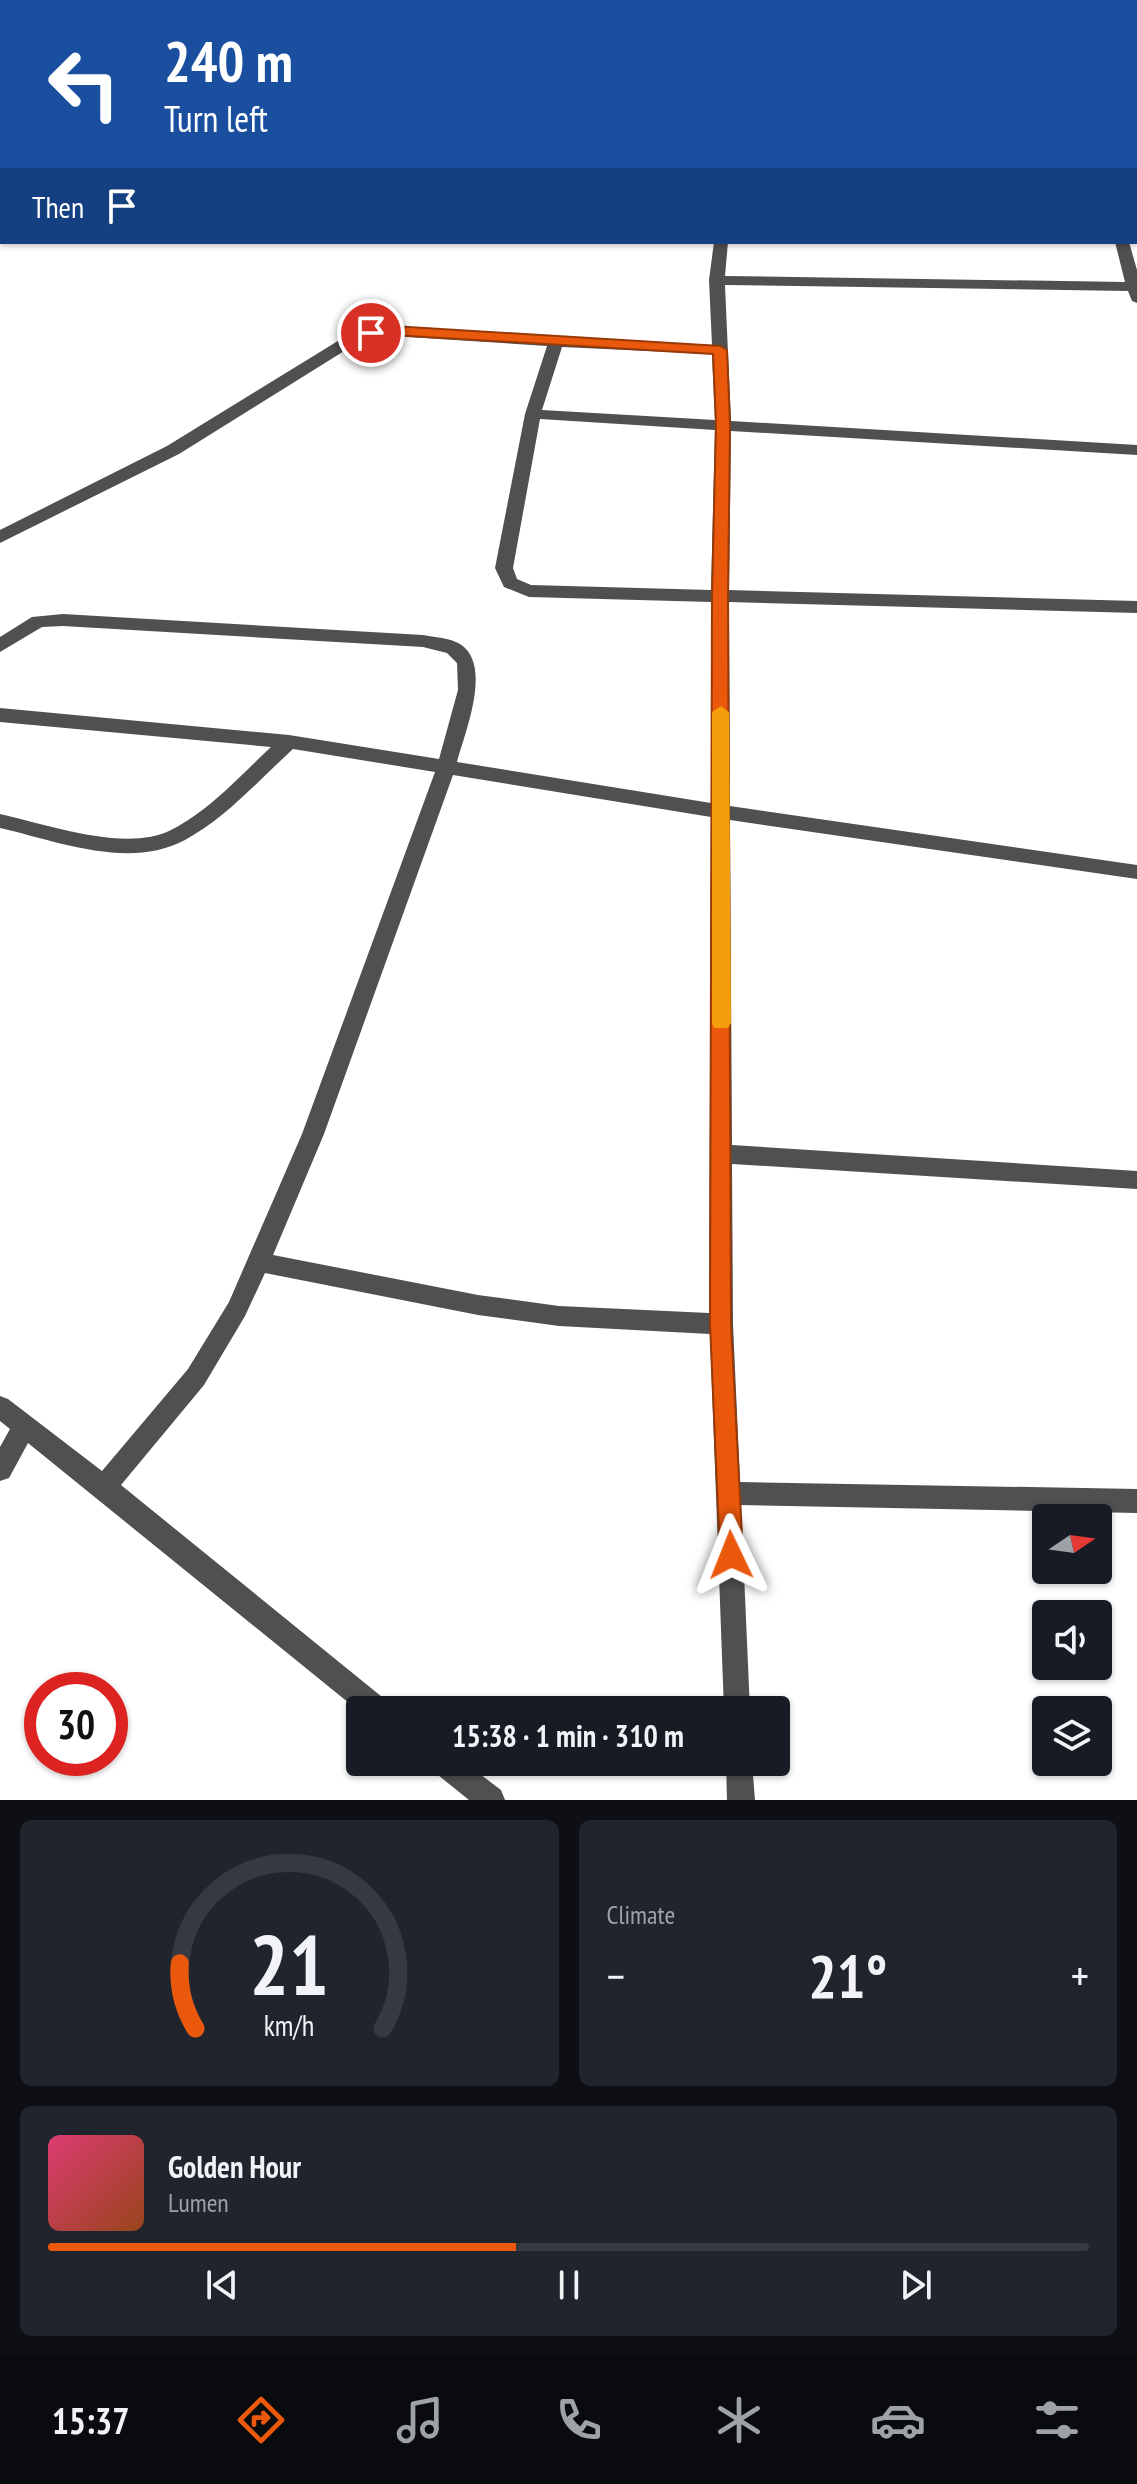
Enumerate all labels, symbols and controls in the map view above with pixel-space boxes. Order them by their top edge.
text: 240 m [164,25,293,97]
icon: left [32,32,136,136]
text: Turn left [164,95,268,142]
icon: arrive [100,184,144,228]
text: Then [32,187,84,226]
pin [337,299,405,367]
icon: arrive [349,311,393,355]
north arrow [1032,1504,1112,1584]
map controls [1032,1504,1112,1776]
position arrow [689,1513,773,1597]
button: sound [1032,1600,1112,1680]
speed limit sign: 30 [24,1672,128,1776]
button: layers [1032,1696,1112,1776]
text: 15:38 · 1 min · 310 m [452,1716,684,1755]
text: Climate [607,1898,675,1931]
text: 21 [249,1910,329,2018]
text: 21° [808,1937,887,2015]
text: − [607,1947,625,2004]
text: + [1071,1947,1089,2004]
text: km/h [264,2007,315,2044]
text: Golden Hour [168,2147,301,2186]
text: Lumen [168,2186,229,2219]
icon: previous [200,2263,244,2307]
icon: pause [547,2263,591,2307]
icon: next [894,2263,938,2307]
icon: directions [233,2392,289,2448]
icon: music [392,2392,448,2448]
icon: phone [551,2392,607,2448]
icon: climate [711,2392,767,2448]
icon: car [870,2392,926,2448]
icon: filters [1029,2392,1085,2448]
text: 15:37 [52,2397,130,2444]

